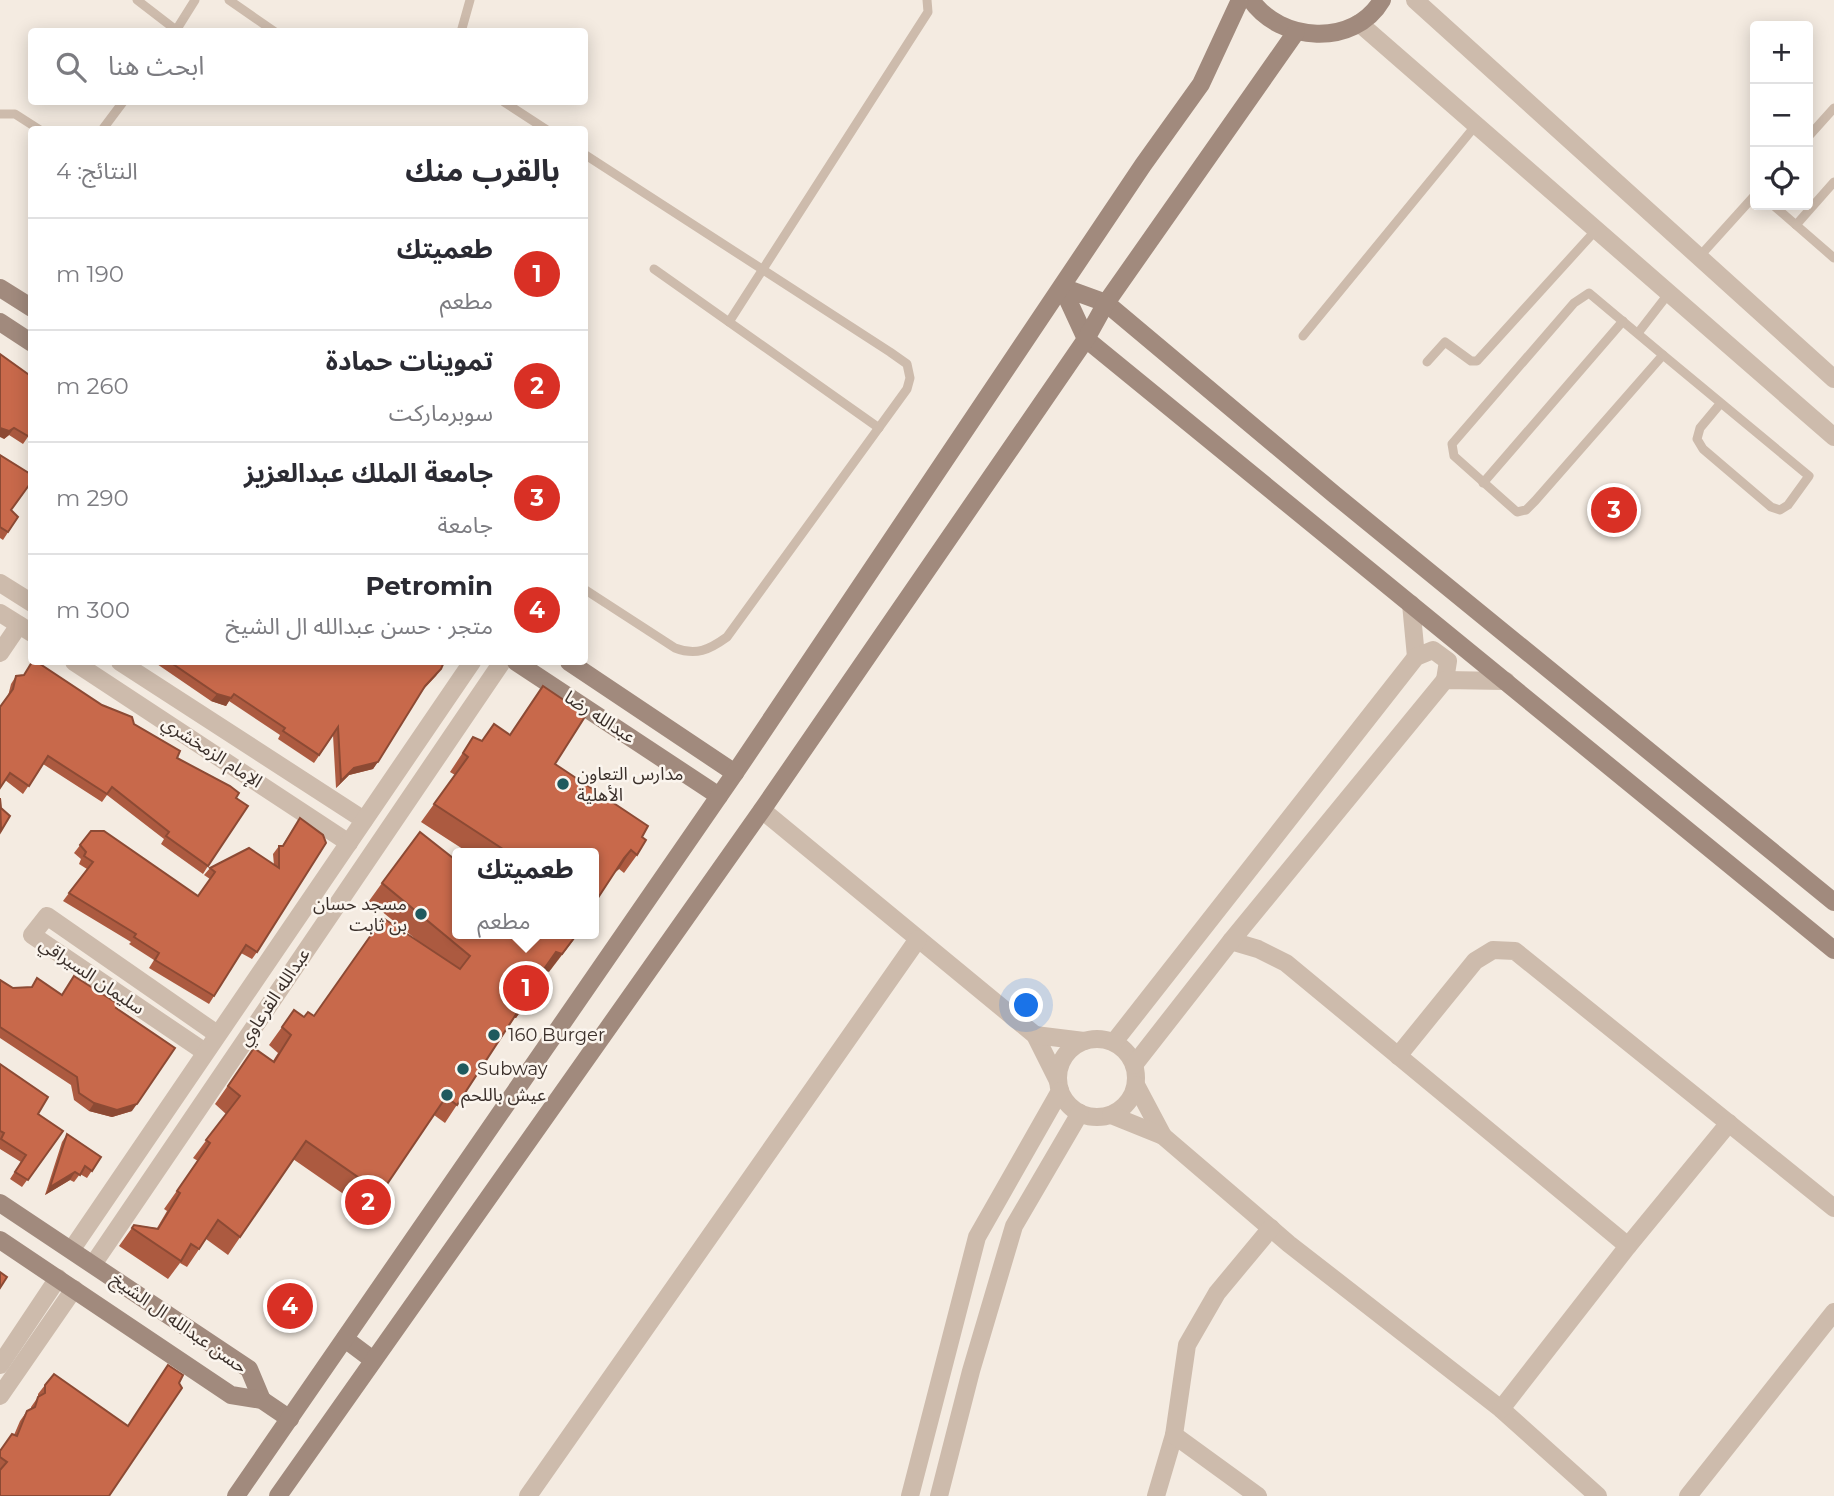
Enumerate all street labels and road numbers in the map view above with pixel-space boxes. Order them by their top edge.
street label: عبدالله رضا [560,686,640,748]
street label: الإمام الزمخشري [156,711,266,795]
street label: سليمان السيراقي [34,933,149,1021]
street label: عبدالله القرعاوي [233,944,317,1051]
street label: حسن عبدالله ال الشيخ [106,1268,251,1380]

